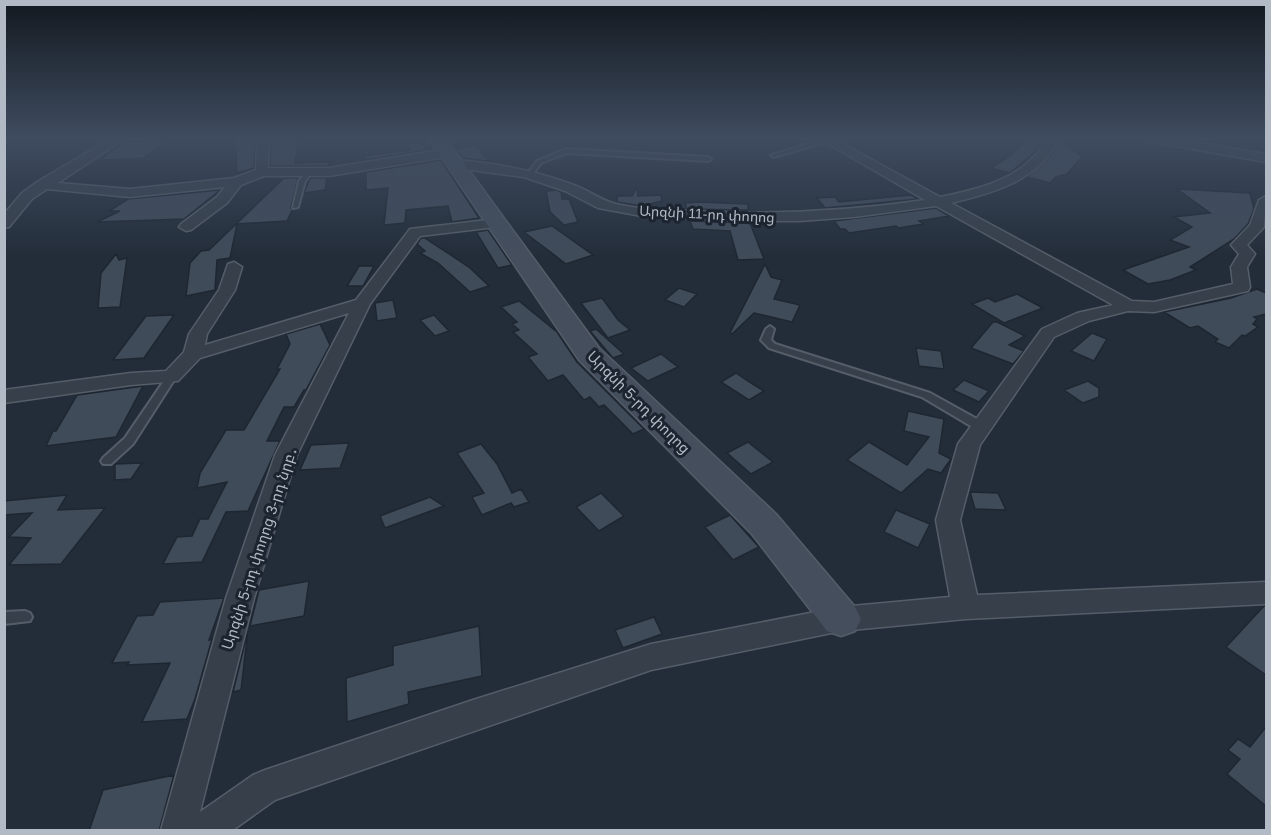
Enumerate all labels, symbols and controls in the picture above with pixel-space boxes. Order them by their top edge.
street label: Արզնի 11-րդ փողոց [639,202,775,226]
street label: Արզնի 5-րդ փողոց [583,347,694,458]
street label: Արզնի 5-րդ փողոց 3-րդ նրբ․ [218,444,301,652]

